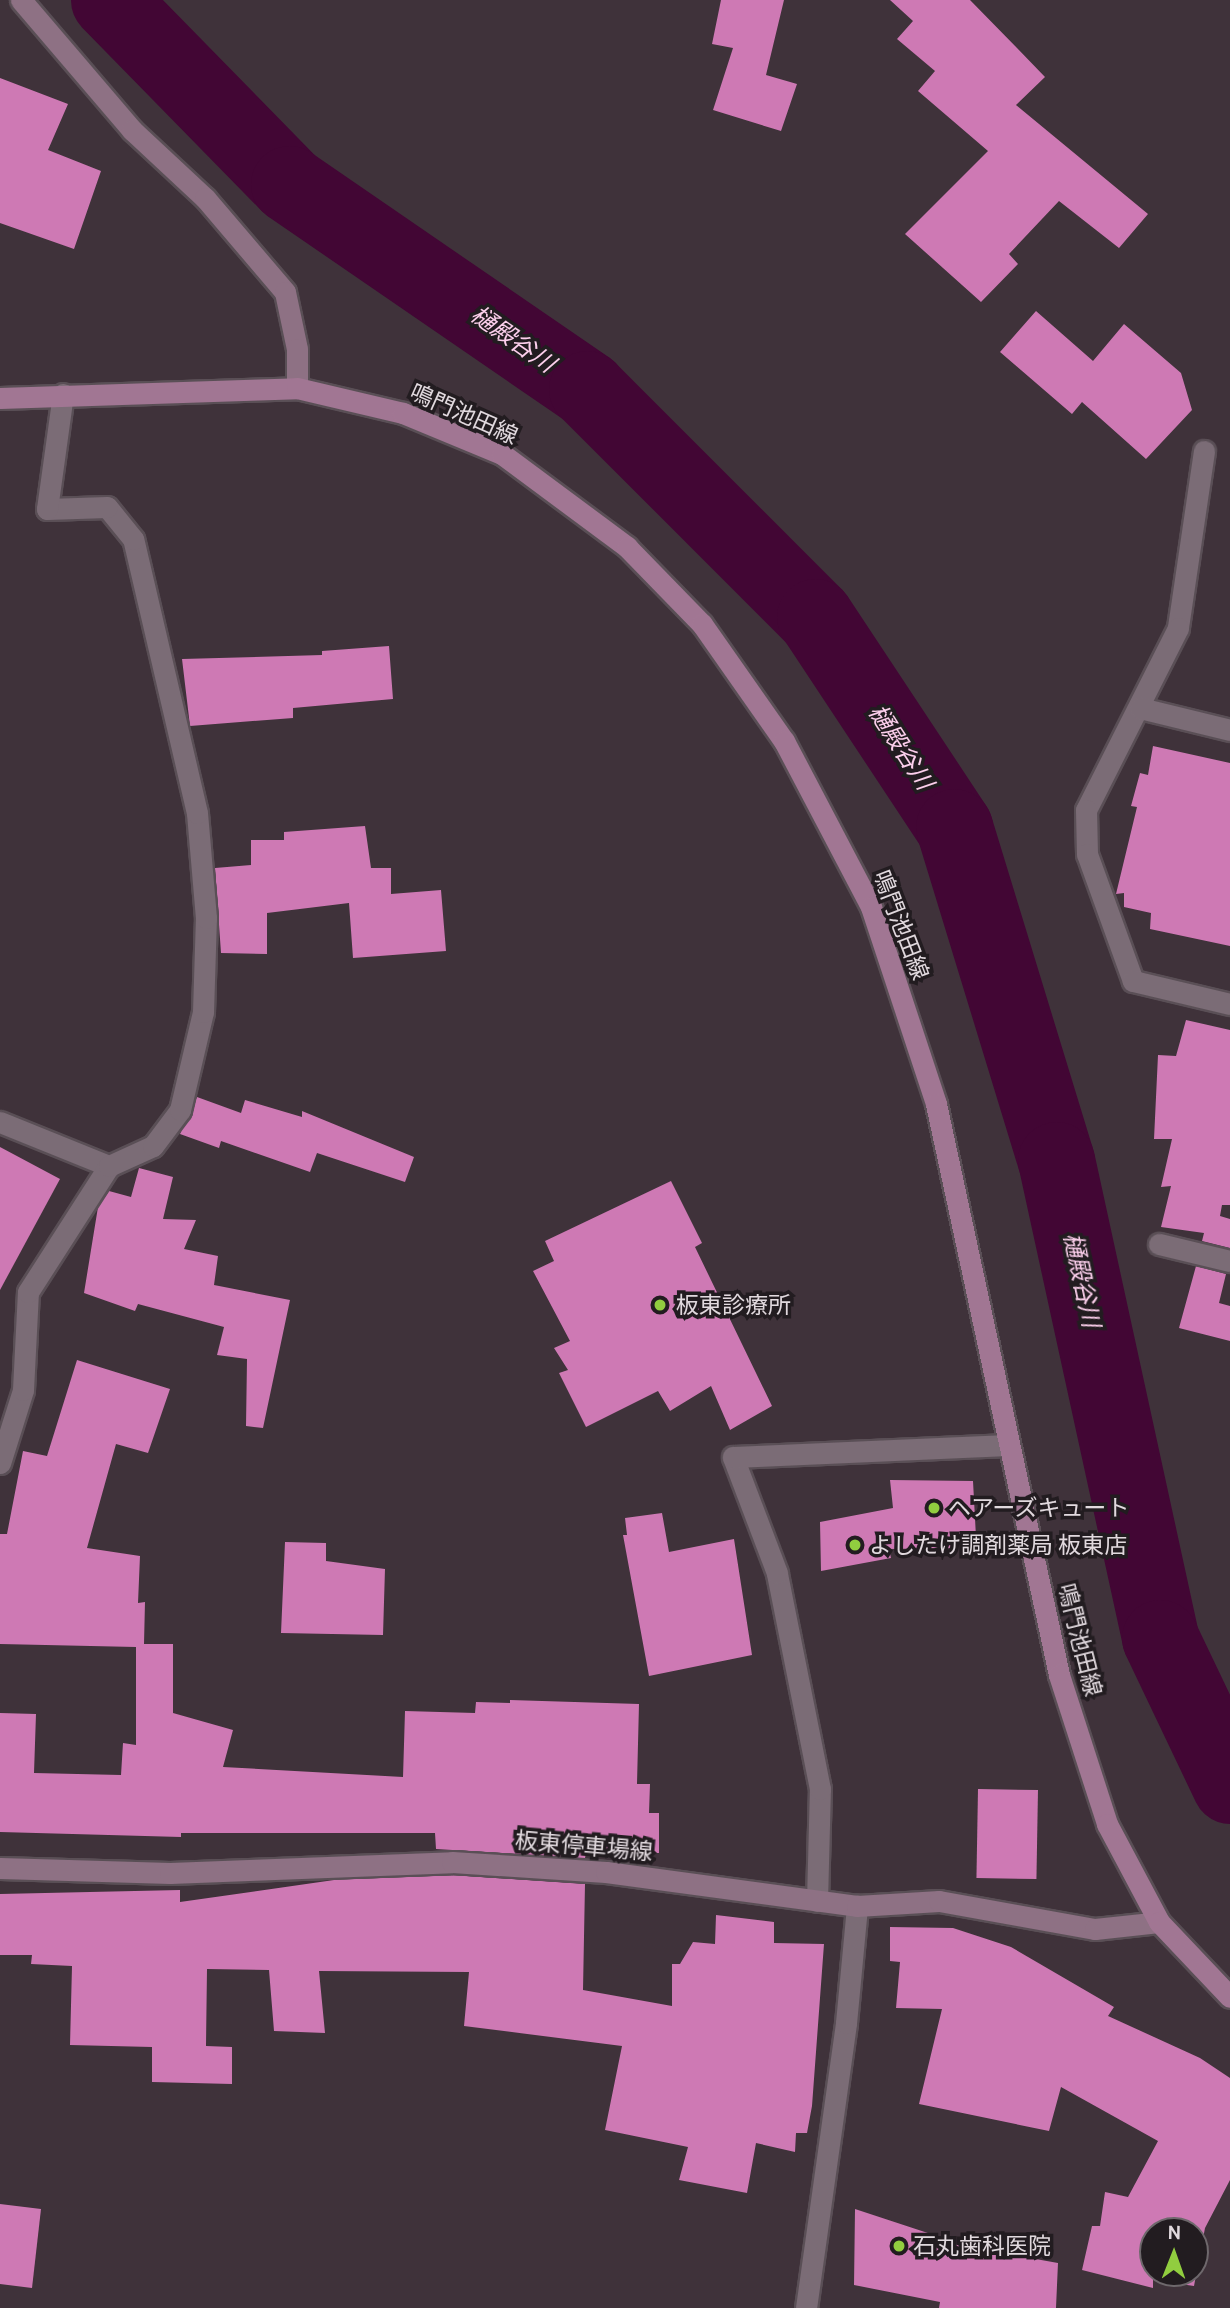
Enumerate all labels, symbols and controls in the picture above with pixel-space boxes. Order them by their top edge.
water label: 樋殿谷川 [465,300,561,378]
street label: 鳴門池田線 [406,378,522,450]
water label: 樋殿谷川 [863,699,939,795]
street label: 鳴門池田線 [868,866,934,984]
water label: 樋殿谷川 [1058,1230,1106,1330]
place label: 板東診療所 [676,1291,791,1319]
marker: 板東診療所 [650,1295,670,1315]
place label: ヘアーズキュート [948,1494,1131,1522]
marker: ヘアーズキュート [926,1500,942,1516]
place label: よしたけ調剤薬局 板東店 [869,1531,1127,1559]
marker: よしたけ調剤薬局 板東店 [847,1537,863,1553]
street label: 鳴門池田線 [1053,1581,1107,1699]
street label: 板東停車場線 [514,1826,654,1866]
north arrow [1139,2217,1209,2287]
text: N [1167,2221,1181,2244]
place label: 石丸歯科医院 [913,2232,1051,2260]
marker: 石丸歯科医院 [891,2238,907,2254]

